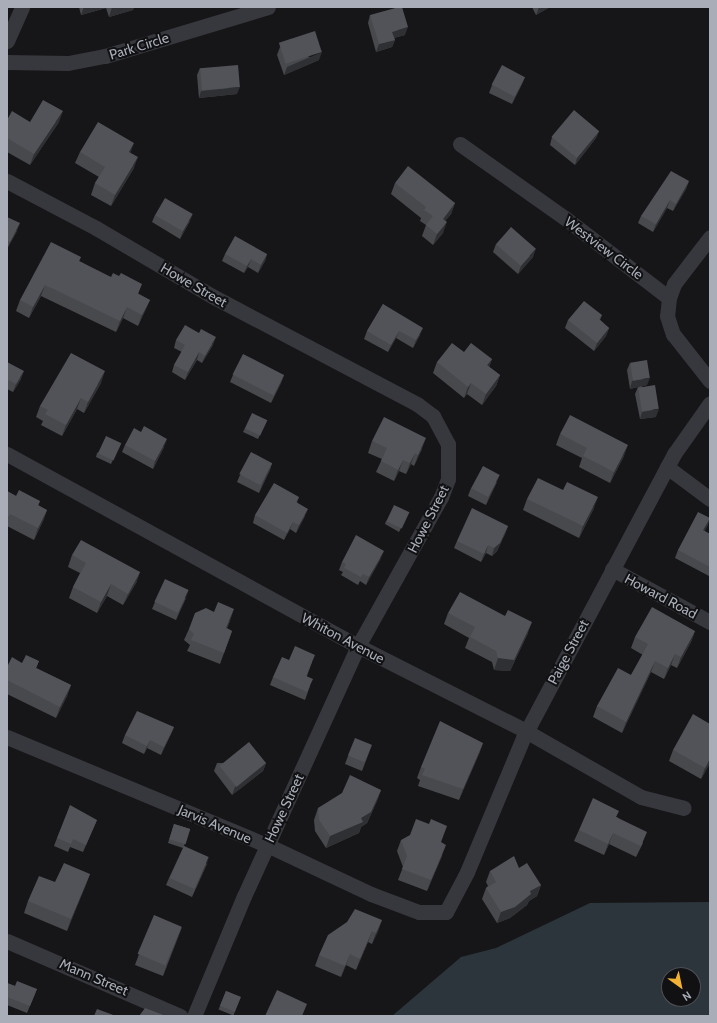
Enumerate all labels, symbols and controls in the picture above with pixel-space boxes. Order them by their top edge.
street label: Park Circle [107,29,171,63]
street label: Westview Circle [562,213,646,283]
street label: Howe Street [158,259,230,311]
street label: Howe Street [404,482,452,556]
street label: Howard Road [622,570,700,622]
street label: Whiton Avenue [299,609,387,667]
street label: Paige Street [544,617,592,687]
street label: Howe Street [261,771,307,845]
street label: Jarvis Avenue [176,801,254,847]
street label: Mann Street [57,955,131,999]
north arrow [661,967,701,1007]
text: N [680,988,694,1004]

